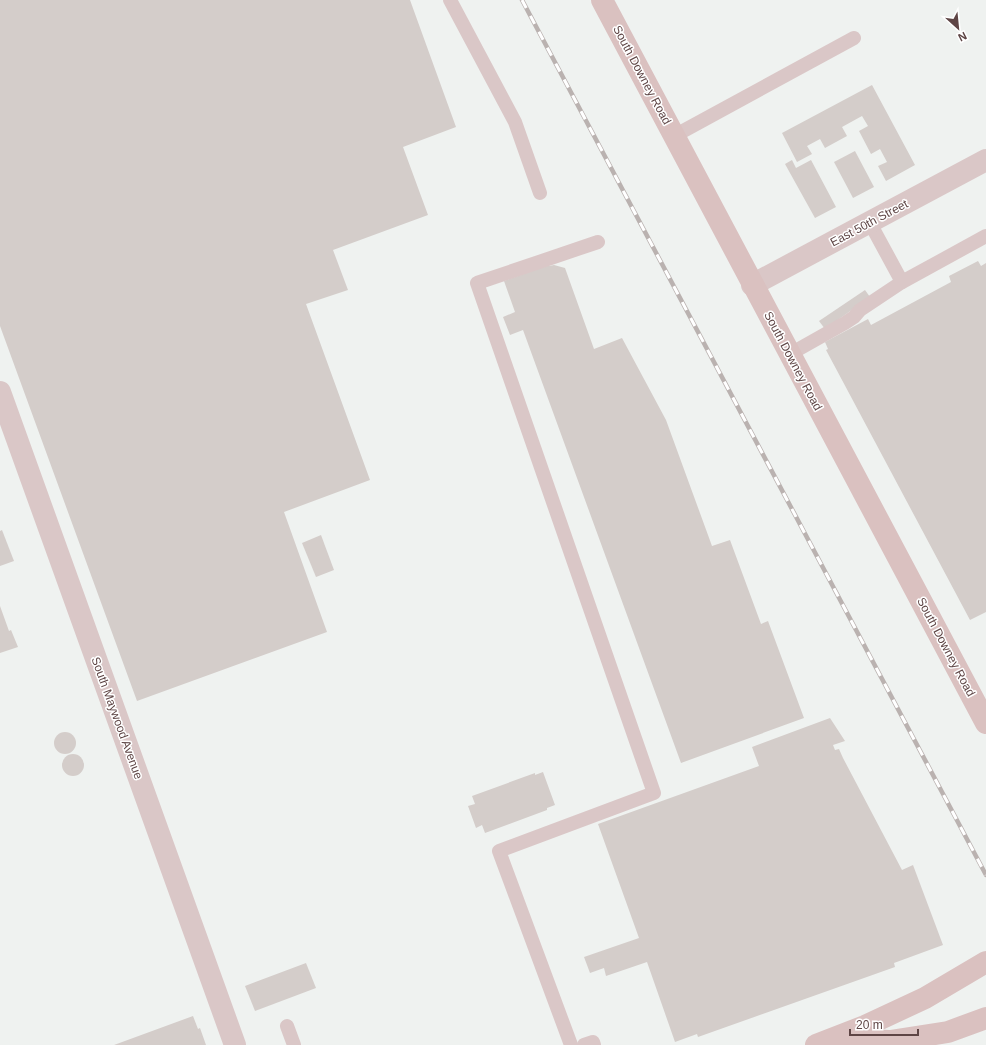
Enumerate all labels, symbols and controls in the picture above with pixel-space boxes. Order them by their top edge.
north arrow [938,8,978,48]
street label: South Downey Road [610,23,674,127]
text: N [956,30,969,44]
street label: East 50th Street [828,196,911,249]
street label: South Downey Road [761,309,825,413]
street label: South Downey Road [914,595,978,699]
street label: South Maywood Avenue [88,655,146,781]
scale bar [850,1011,918,1037]
text: 20 m [856,1018,883,1032]

